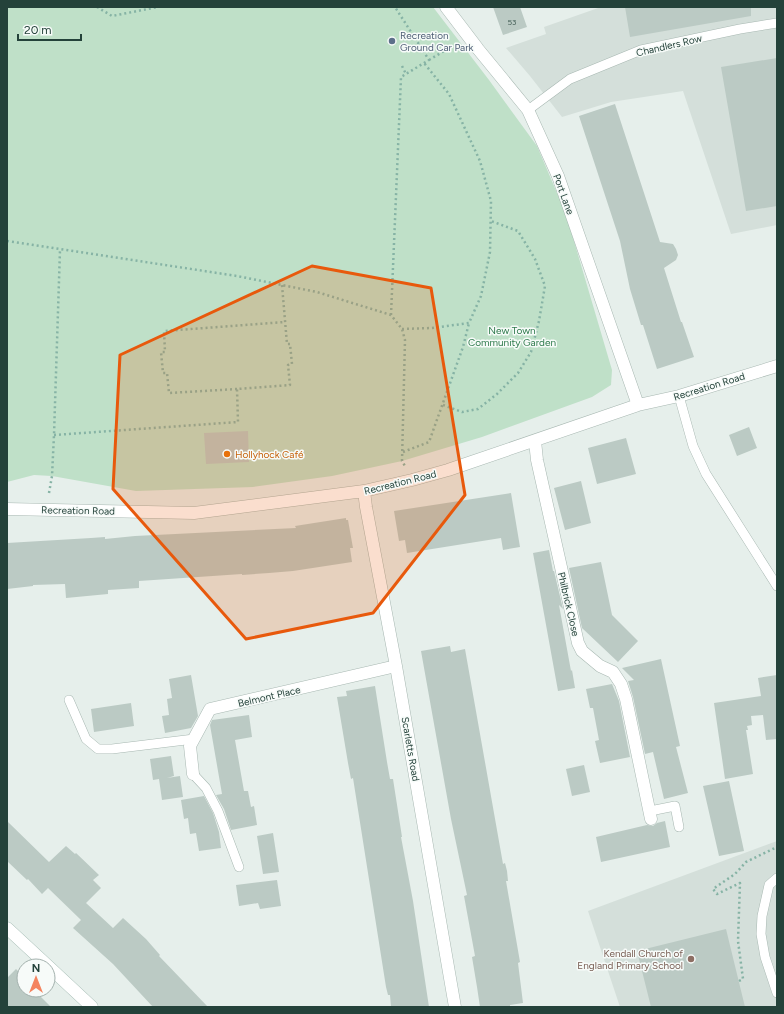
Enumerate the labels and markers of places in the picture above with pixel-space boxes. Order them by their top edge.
place label: Recreation Ground Car Park [400,29,474,54]
marker: Recreation Ground Car Park [387,36,397,46]
place label: Hollyhock Café [235,448,304,461]
marker: Hollyhock Café [222,449,232,459]
place label: Kendall Church of England Primary School [577,947,683,972]
marker: Kendall Church of England Primary School [686,954,696,964]

